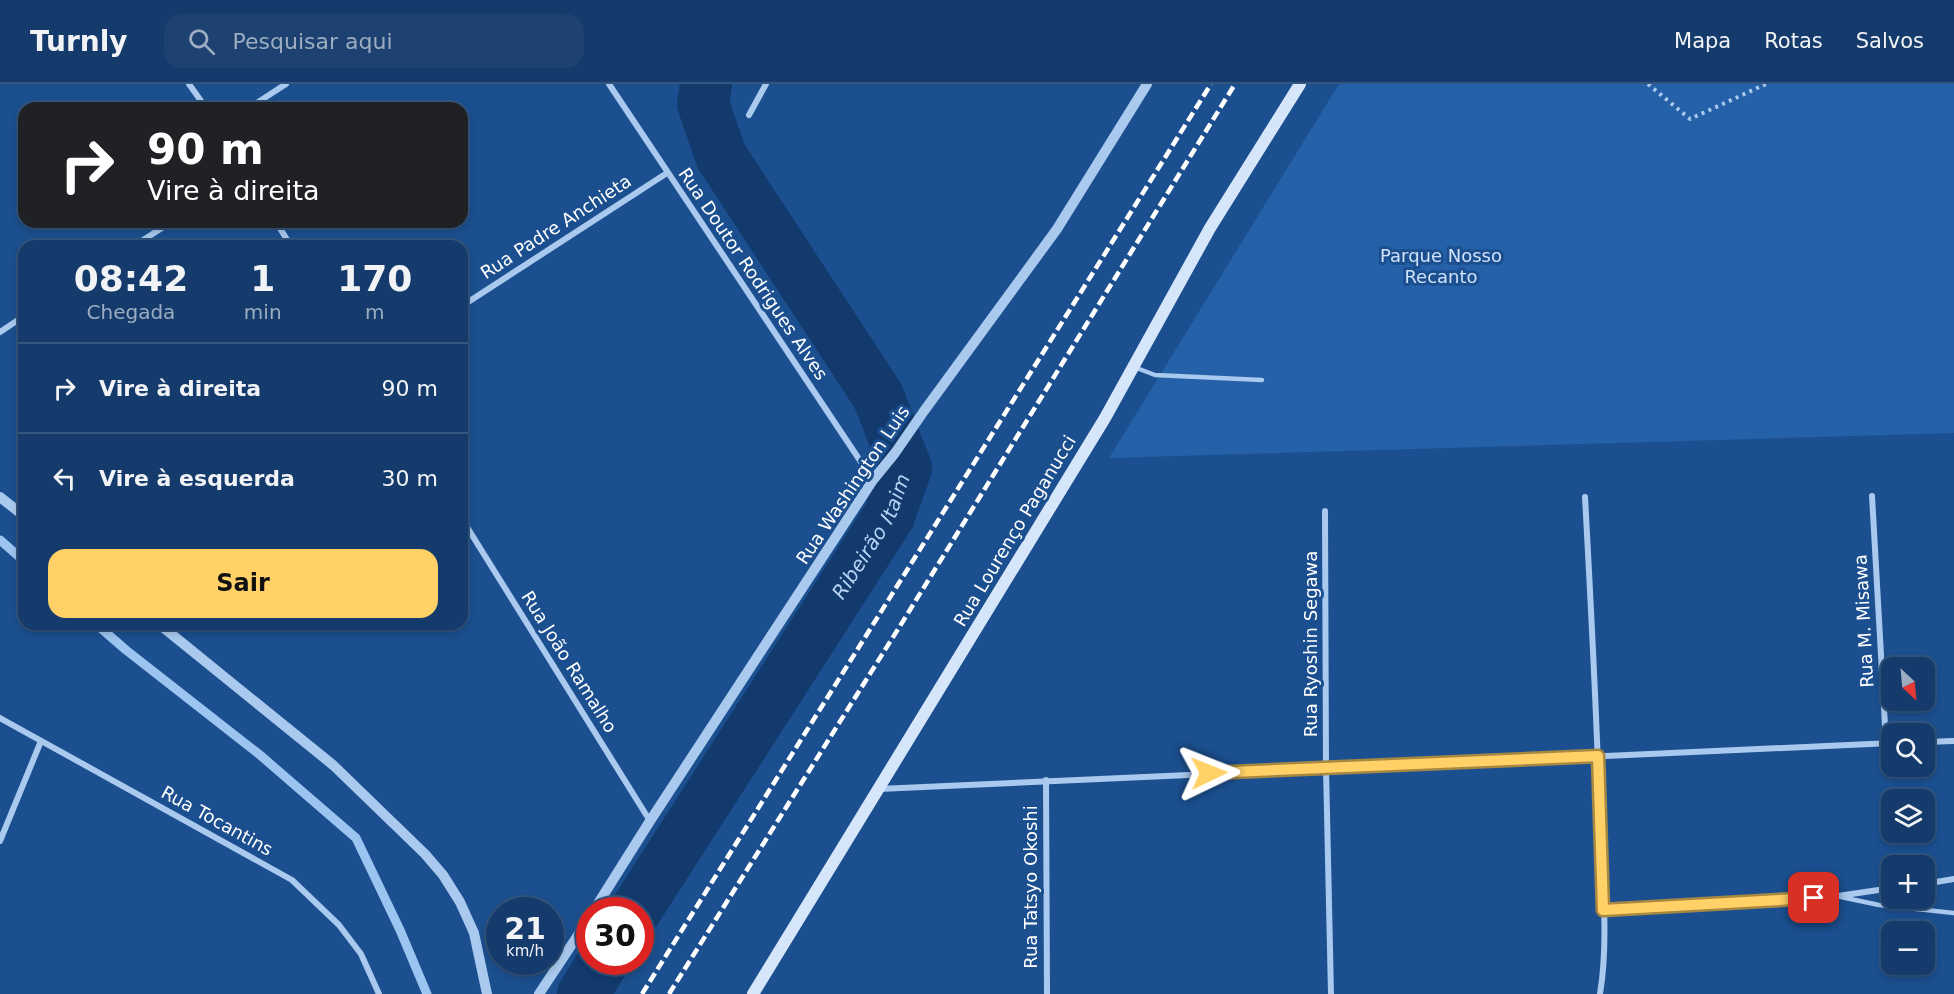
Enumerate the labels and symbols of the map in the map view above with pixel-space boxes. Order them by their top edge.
street label: Rua Doutor Rodrigues Alves [674,164,832,384]
street label: Rua Padre Anchieta [476,170,635,283]
park label: Parque Nosso Recanto [1380,245,1502,287]
street label: Rua Washington Luis [792,401,914,568]
street label: Rua Lourenço Paganucci [949,431,1080,630]
water label: Ribeirão Itaim [827,471,915,604]
street label: Rua Ryoshin Segawa [1300,551,1321,737]
street label: Rua M. Misawa [1850,554,1877,688]
street label: Rua João Ramalho [517,587,622,736]
north arrow [1881,657,1935,711]
position arrow [1177,741,1241,805]
street label: Rua Tocantins [158,781,277,860]
street label: Rua Tatsyo Okoshi [1020,805,1041,969]
pin [1788,872,1839,923]
speed limit sign: 30 [576,897,654,975]

